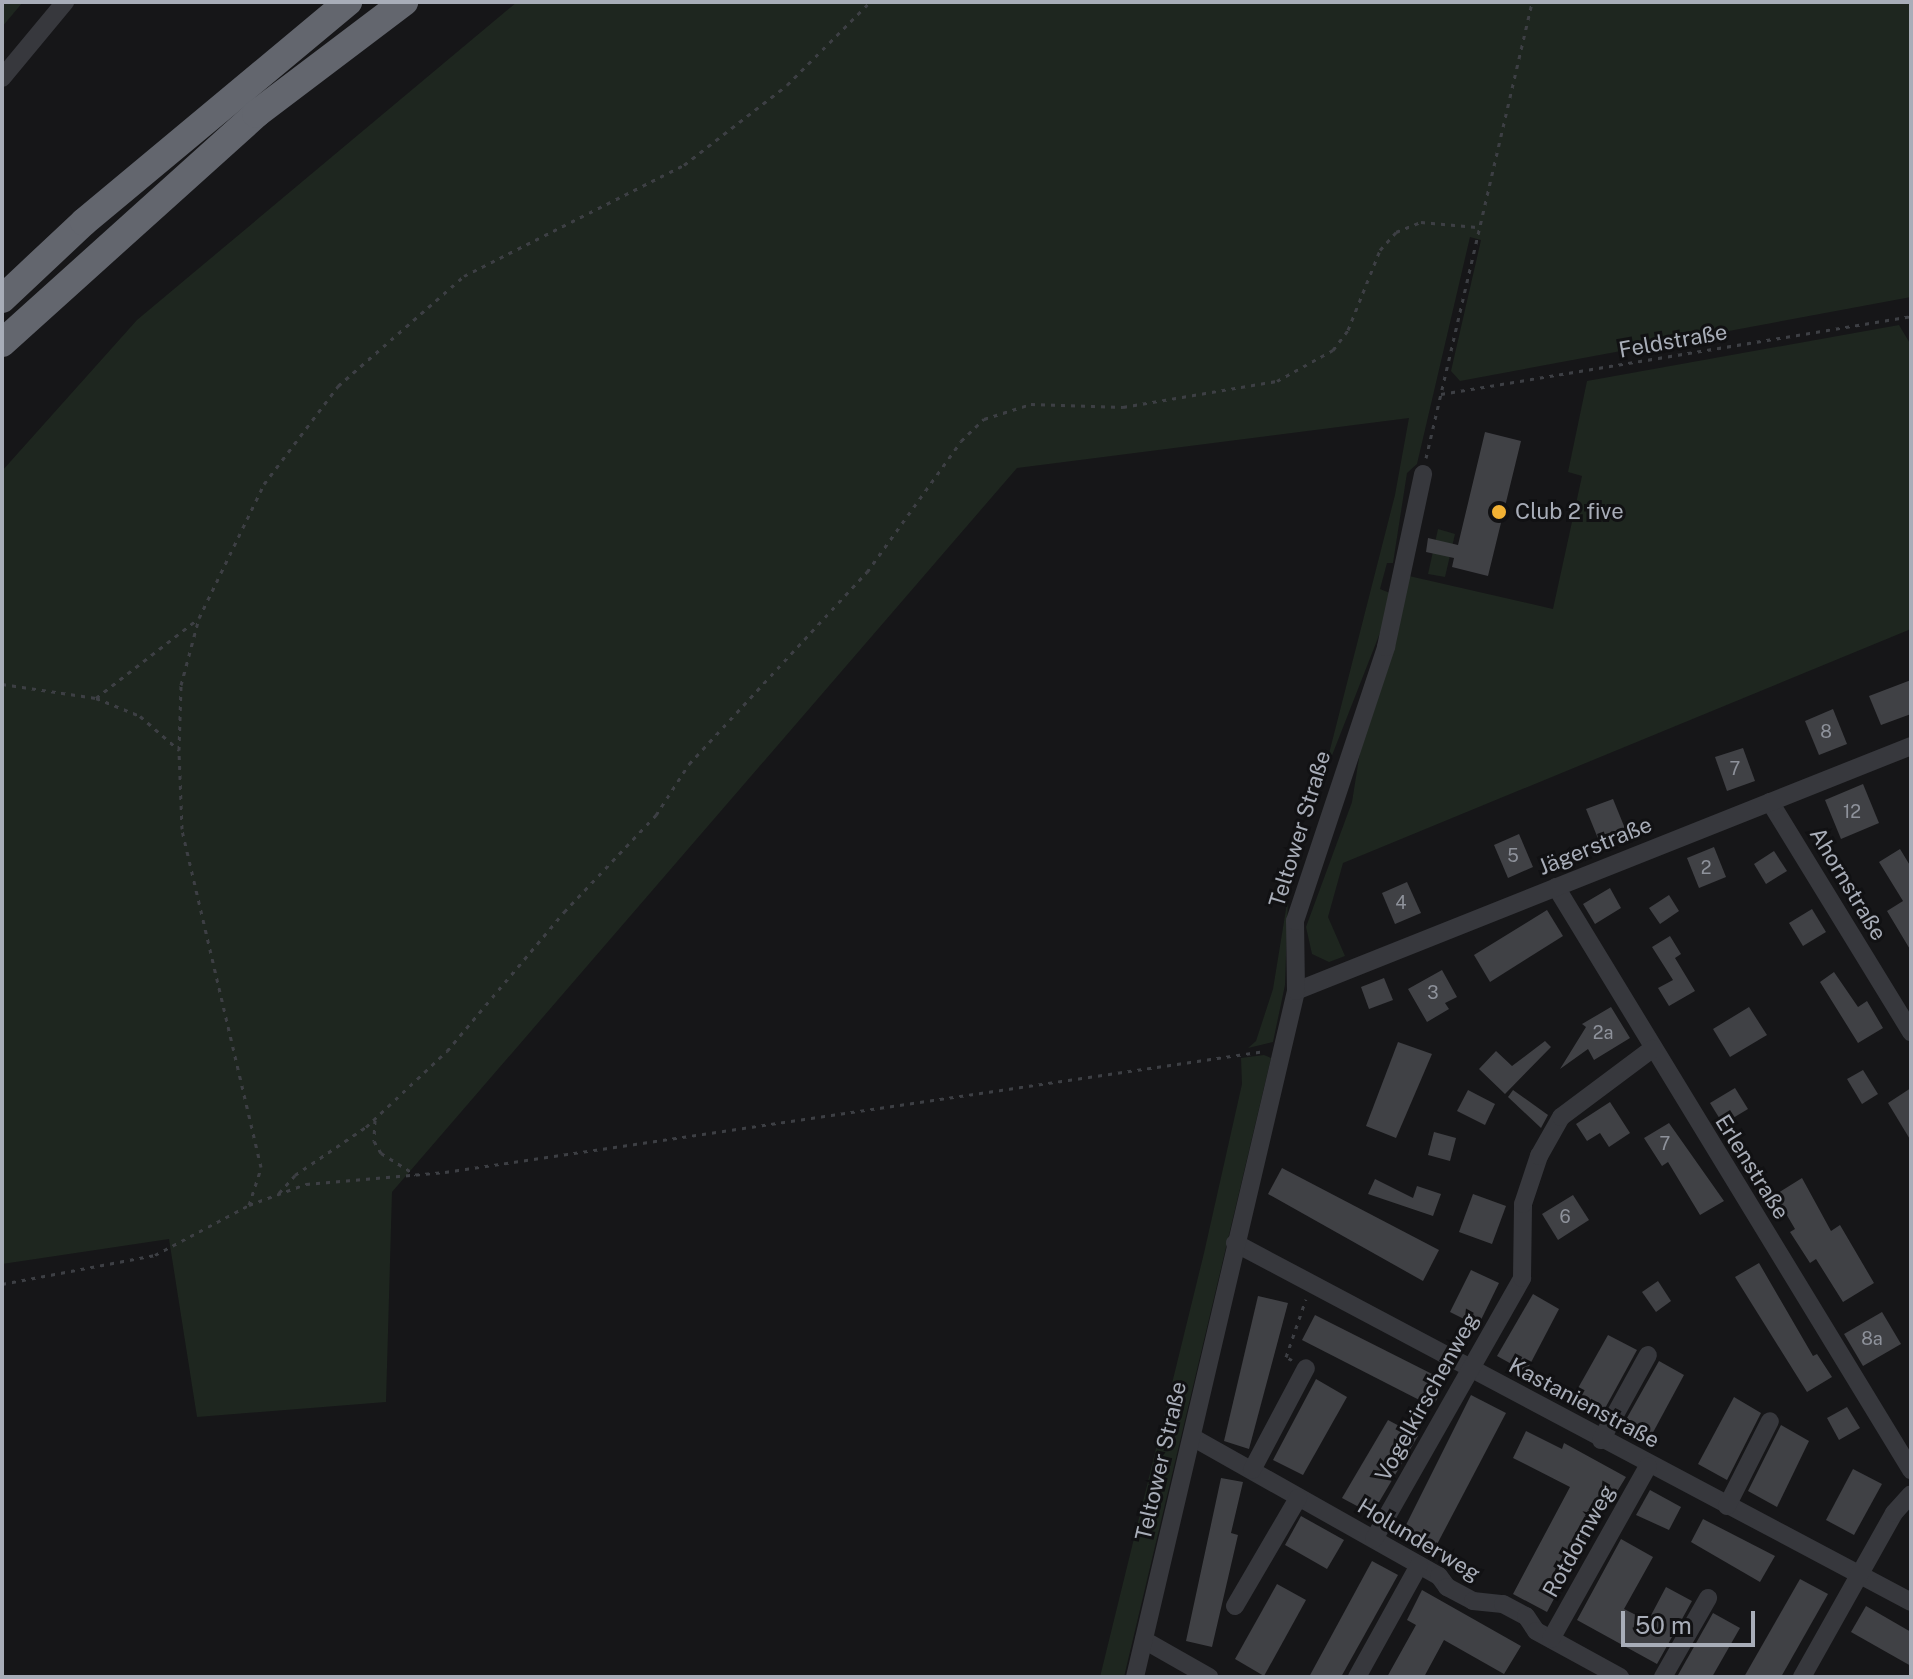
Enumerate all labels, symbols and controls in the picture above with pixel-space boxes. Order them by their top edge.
street label: Feldstraße [1617,318,1729,364]
place label: Club 2 five [1515,499,1624,525]
marker: Club 2 five [1490,503,1508,521]
house number: 8 [1820,721,1832,743]
street label: Teltower Straße [1264,747,1336,911]
house number: 7 [1730,758,1740,780]
house number: 12 [1843,801,1861,823]
street label: Jägerstraße [1534,811,1656,881]
street label: Ahornstraße [1804,823,1892,945]
house number: 5 [1507,845,1519,867]
house number: 2 [1701,857,1711,879]
house number: 4 [1395,892,1407,914]
house number: 3 [1427,982,1439,1004]
house number: 2a [1593,1022,1613,1044]
street label: Erlenstraße [1709,1110,1795,1224]
house number: 7 [1660,1133,1670,1155]
house number: 6 [1559,1206,1571,1228]
street label: Vogelkirschenweg [1370,1308,1484,1486]
house number: 8a [1861,1328,1883,1350]
street label: Kastanienstraße [1504,1352,1664,1454]
street label: Teltower Straße [1130,1379,1192,1543]
street label: Rotdornweg [1537,1480,1621,1602]
street label: Holunderweg [1353,1493,1485,1587]
scale bar [1625,1595,1759,1645]
text: 50 m [1635,1611,1692,1639]

